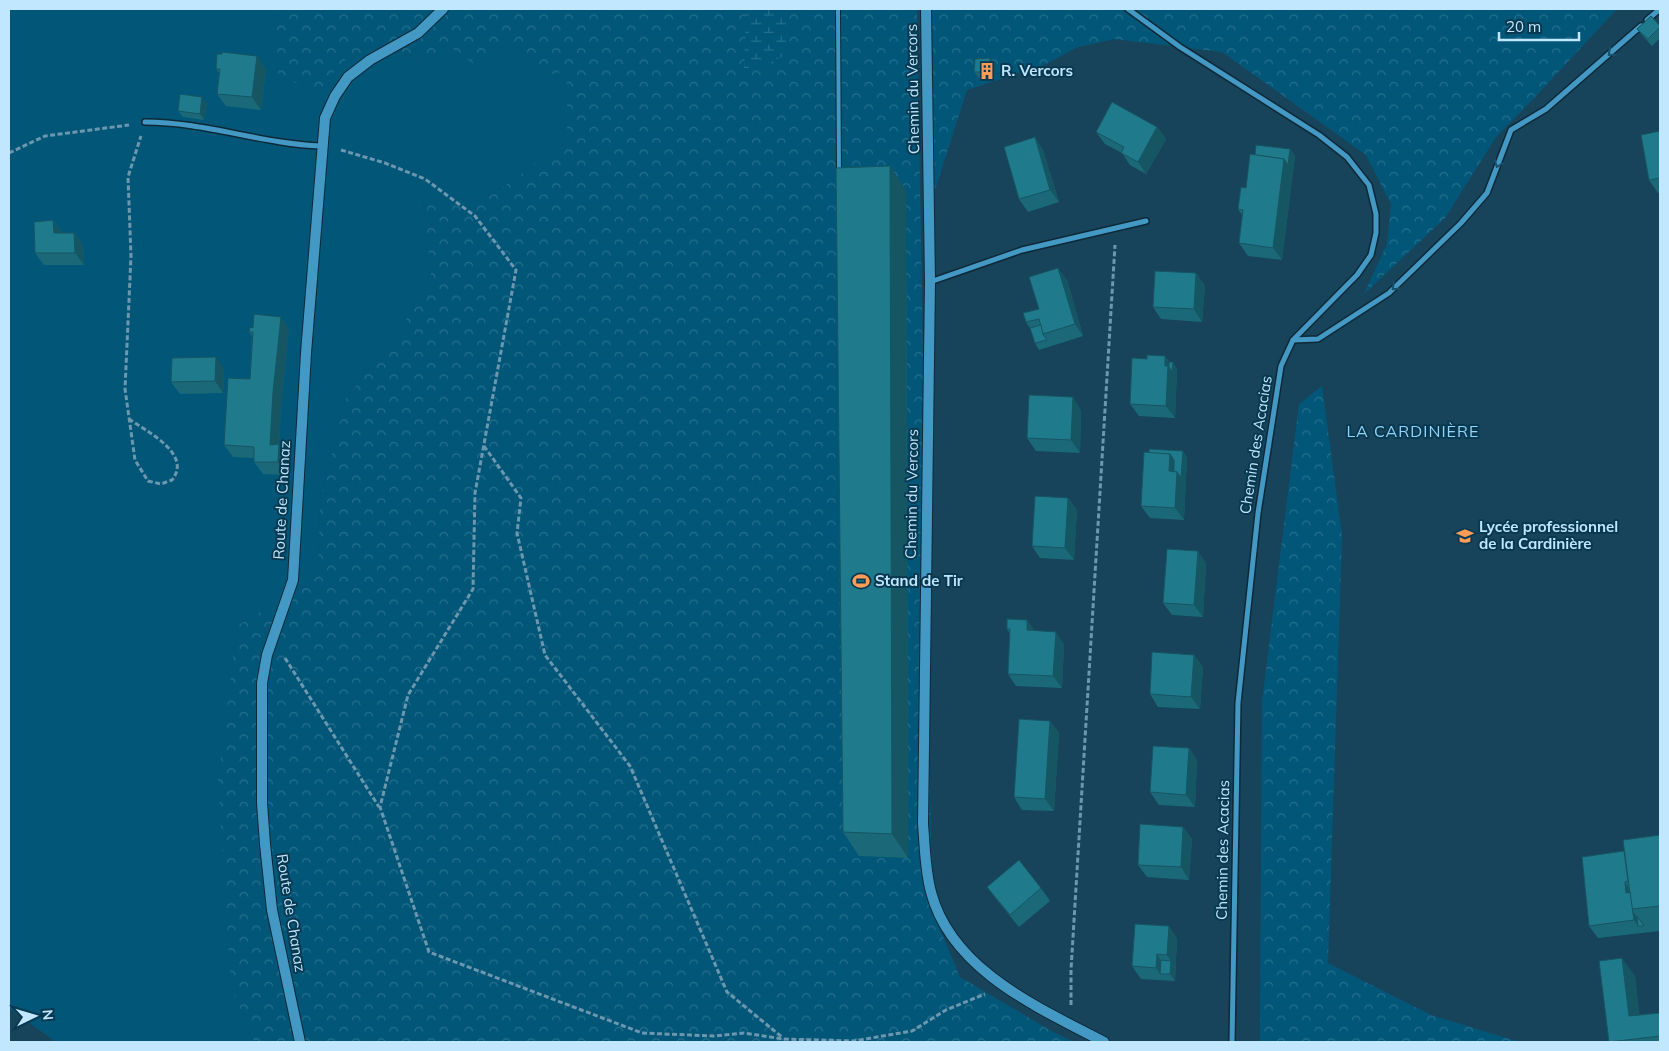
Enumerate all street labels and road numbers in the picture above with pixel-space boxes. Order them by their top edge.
street label: Chemin du Vercors [902,24,923,154]
street label: Chemin des Acacias [1235,374,1276,516]
street label: Chemin du Vercors [901,429,922,559]
street label: Route de Chanaz [269,440,294,560]
street label: Chemin des Acacias [1212,780,1233,920]
street label: Route de Chanaz [273,852,310,974]

